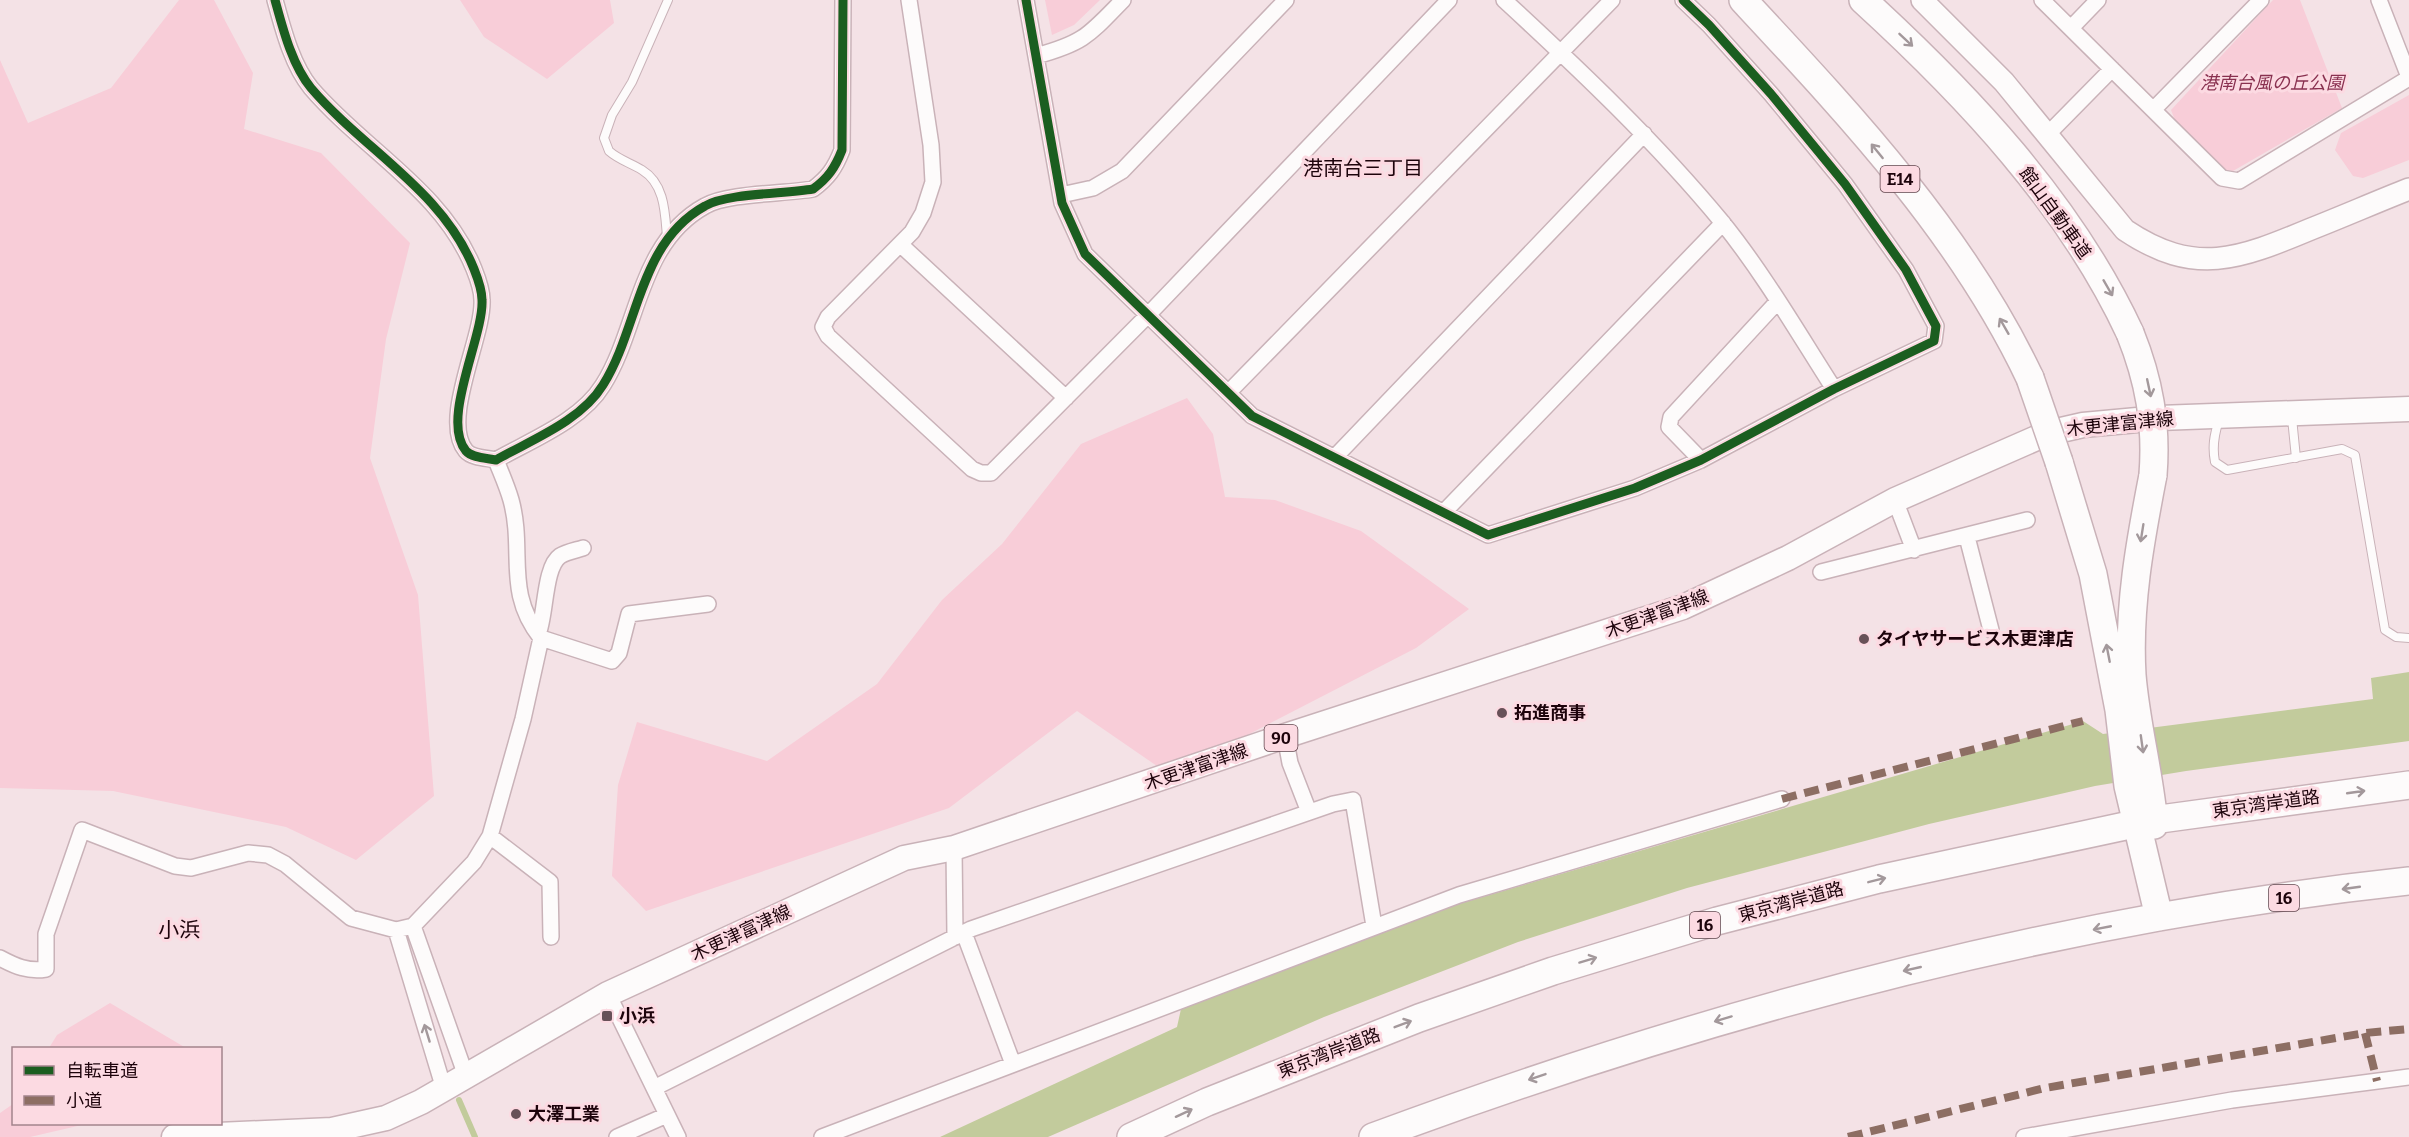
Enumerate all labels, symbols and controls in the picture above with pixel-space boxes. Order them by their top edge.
one-way arrow [1899,32,1914,47]
park label: 港南台風の丘公園 [2200,72,2347,94]
one-way arrow [1871,143,1884,159]
district label: 港南台三丁目 [1303,156,1423,180]
street label: 館山自動車道 [2014,163,2096,263]
road number: E14 [1880,166,1920,192]
one-way arrow [2102,280,2114,297]
one-way arrow [1997,317,2009,334]
one-way arrow [2143,378,2155,397]
street label: 木更津富津線 [2065,407,2175,441]
one-way arrow [2137,522,2148,542]
street label: 木更津富津線 [1602,585,1712,643]
place label: タイヤサービス木更津店 [1876,628,2073,650]
marker: タイヤサービス木更津店 [1857,632,1871,646]
one-way arrow [2102,643,2113,663]
place label: 拓進商事 [1514,702,1586,724]
marker: 拓進商事 [1495,706,1509,720]
road number: 90 [1264,725,1298,751]
one-way arrow [2136,734,2147,754]
street label: 木更津富津線 [1141,739,1251,795]
street label: 東京湾岸道路 [2211,786,2321,822]
one-way arrow [2346,786,2366,797]
one-way arrow [1867,873,1886,885]
street label: 東京湾岸道路 [1736,877,1846,927]
one-way arrow [2342,883,2361,894]
road number: 16 [2269,885,2299,911]
street label: 木更津富津線 [687,900,795,966]
road number: 16 [1690,912,1720,938]
district label: 小浜 [158,917,200,943]
one-way arrow [2093,923,2112,934]
one-way arrow [1578,954,1597,965]
one-way arrow [1902,964,1921,976]
place label: 小浜 [619,1005,655,1027]
marker: 小浜 [600,1009,614,1023]
one-way arrow [1714,1014,1733,1025]
one-way arrow [1394,1018,1412,1029]
street label: 東京湾岸道路 [1275,1023,1383,1083]
one-way arrow [421,1024,432,1043]
legend [12,1047,222,1125]
text: 自転車道 [66,1060,138,1082]
one-way arrow [1528,1073,1547,1084]
text: 小道 [66,1090,102,1112]
place label: 大澤工業 [528,1103,600,1125]
one-way arrow [1174,1106,1192,1118]
marker: 大澤工業 [509,1107,523,1121]

